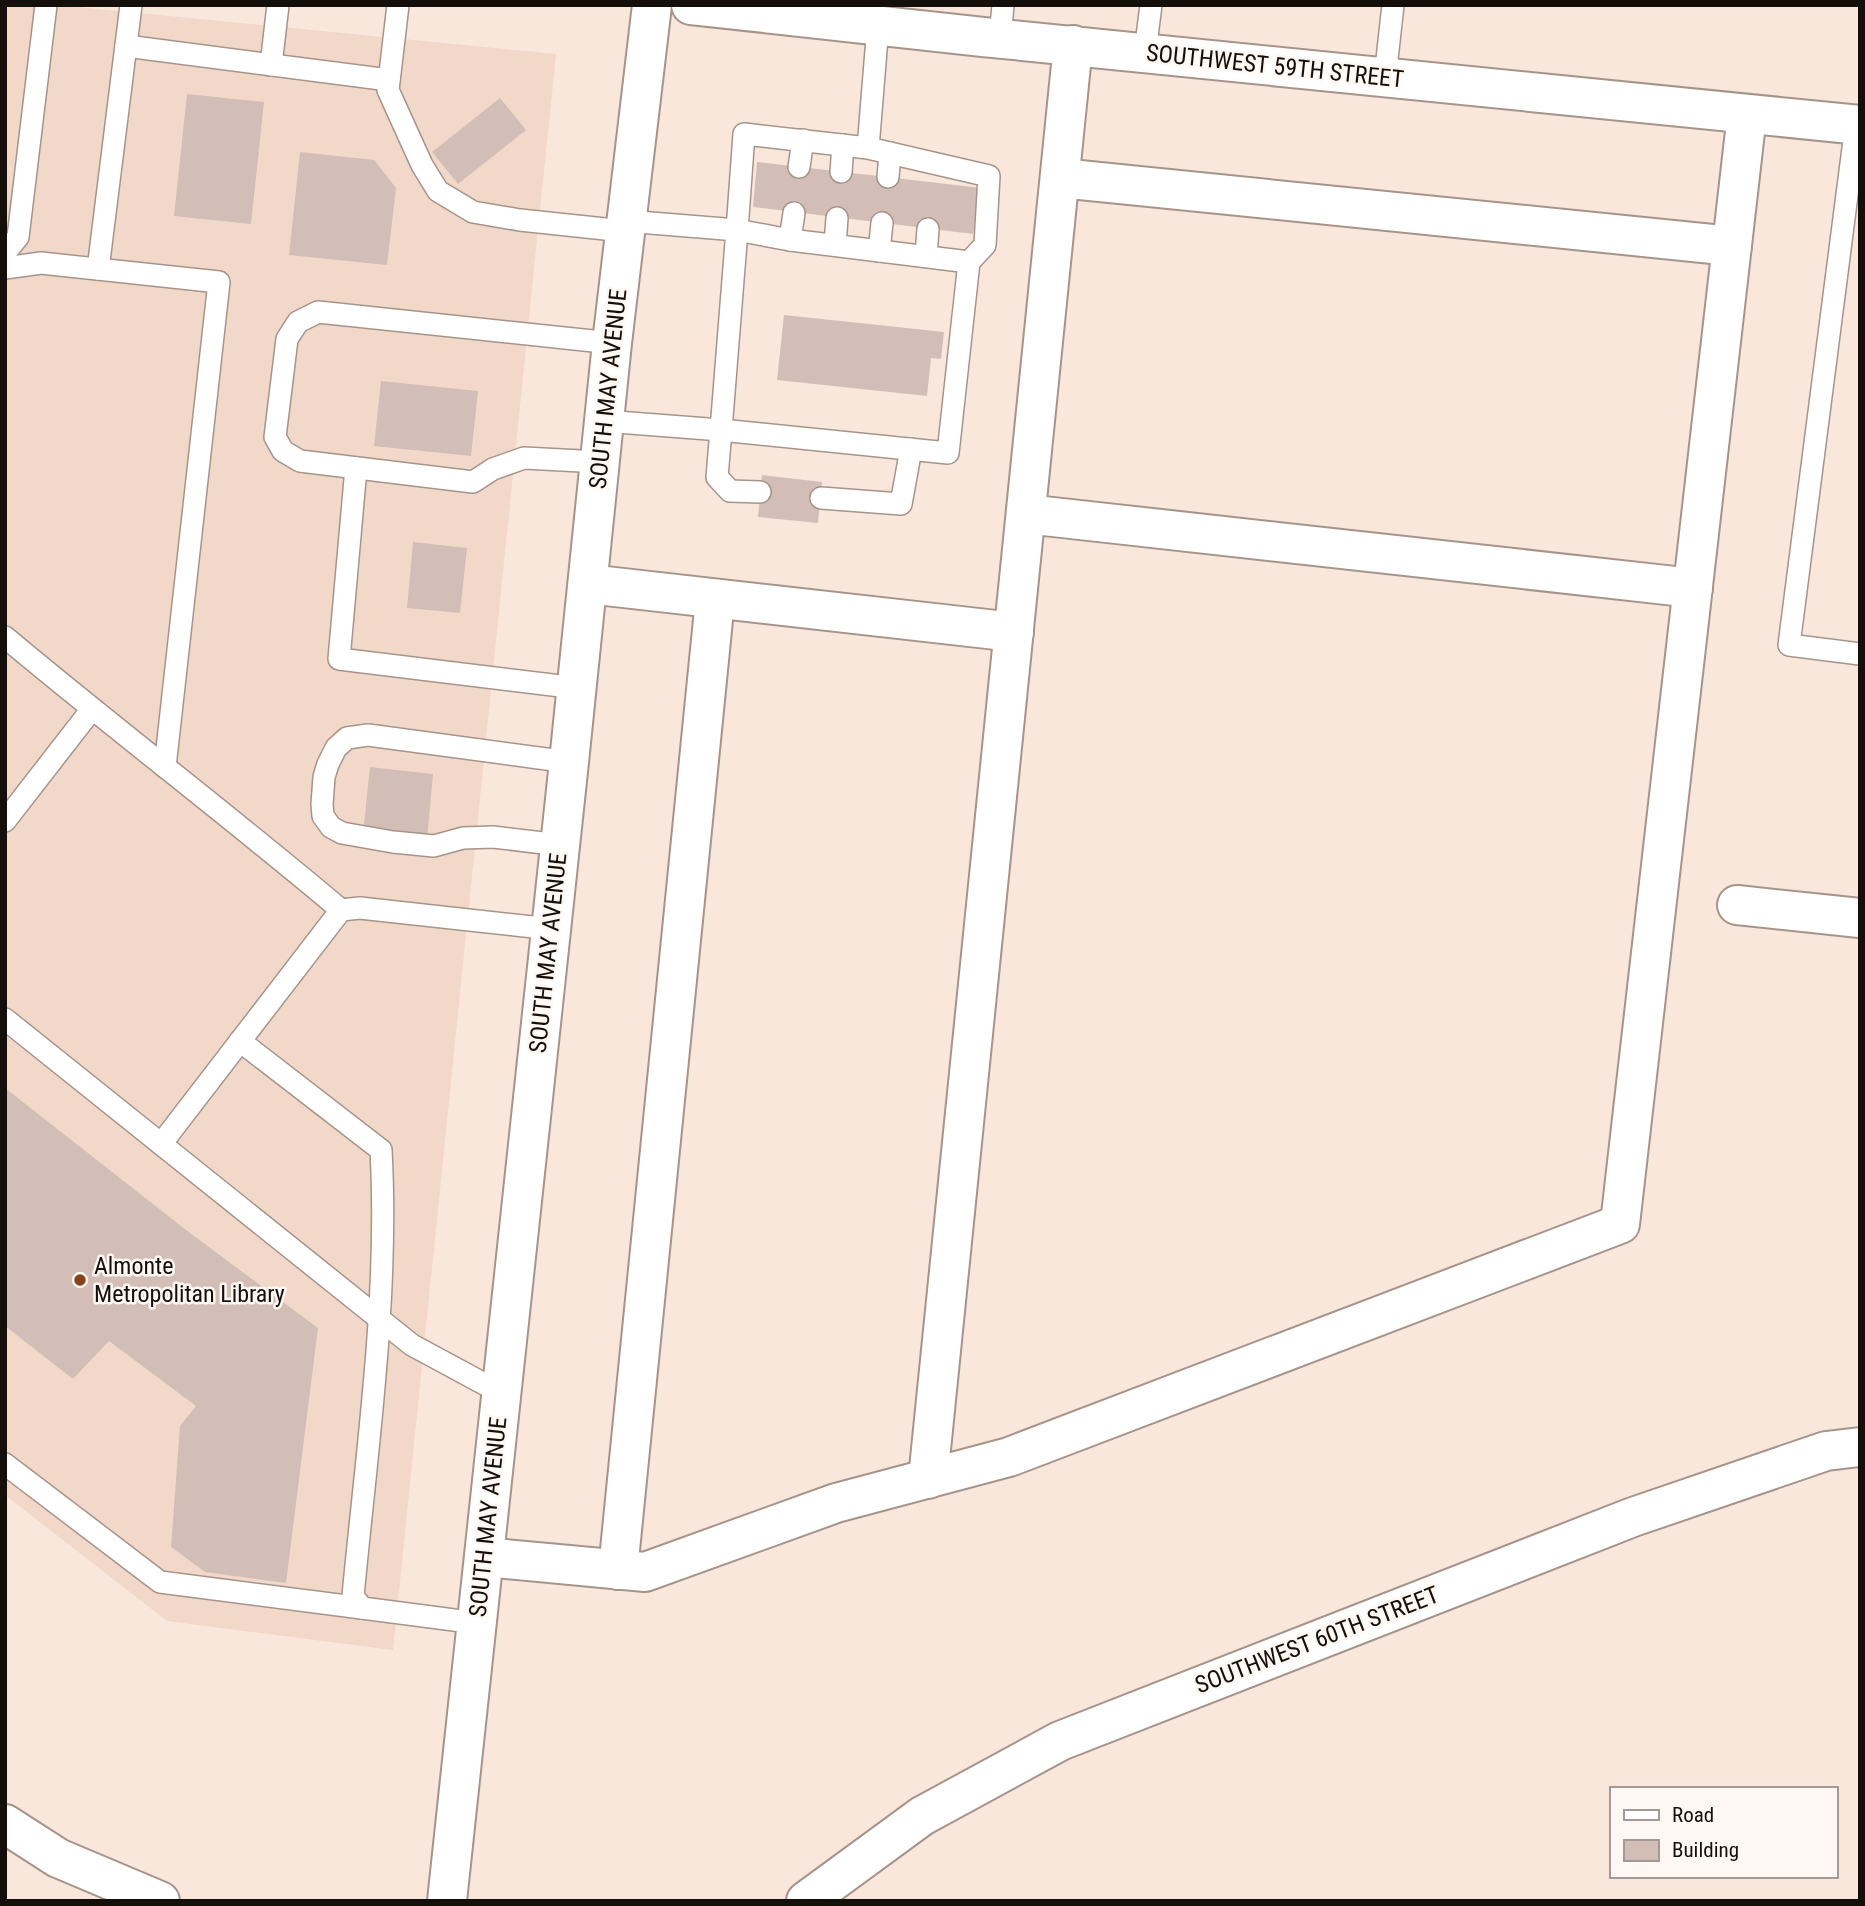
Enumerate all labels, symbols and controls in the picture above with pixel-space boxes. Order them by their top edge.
street label: SOUTHWEST 59TH STREET [1145,39,1405,93]
street label: SOUTH MAY AVENUE [584,288,632,490]
street label: SOUTH MAY AVENUE [524,852,572,1054]
place label: Almonte Metropolitan Library [94,1252,285,1308]
marker: Almonte Metropolitan Library [72,1272,88,1288]
street label: SOUTH MAY AVENUE [464,1416,512,1618]
street label: SOUTHWEST 60TH STREET [1191,1581,1443,1699]
legend [1610,1787,1837,1878]
text: Road [1672,1803,1714,1827]
text: Building [1672,1838,1739,1862]

